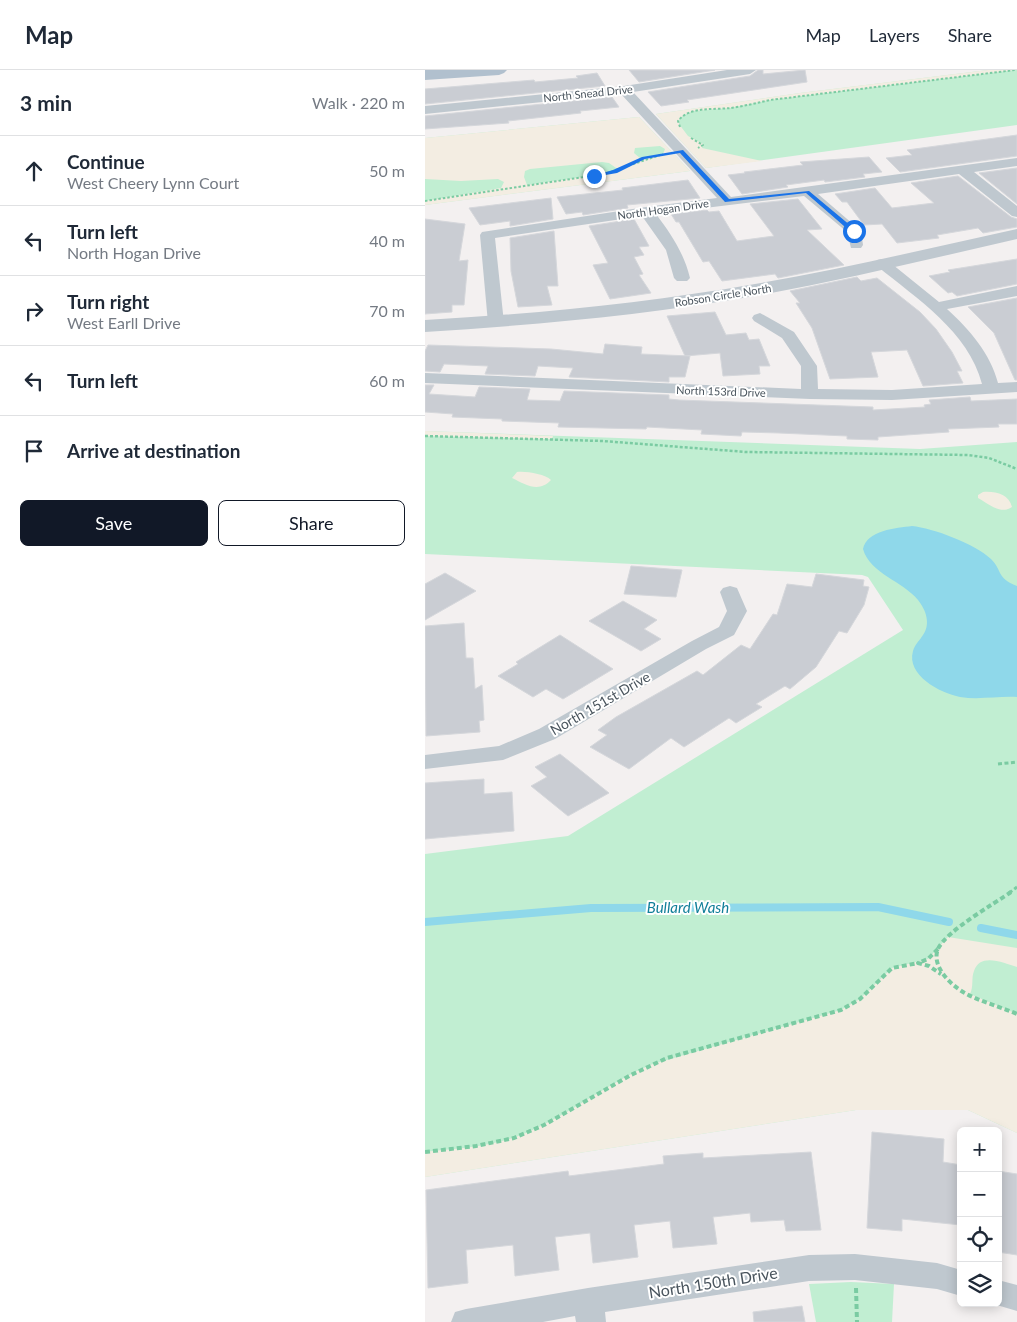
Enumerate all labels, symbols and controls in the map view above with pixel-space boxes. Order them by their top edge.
text: Map [25,20,73,49]
text: Map [805,24,841,46]
text: Layers [869,24,920,46]
text: Share [948,24,992,46]
street label: North Snead Drive [543,82,634,104]
text: 3 min [20,90,72,115]
text: Walk · 220 m [312,93,405,112]
text: Continue [67,150,145,173]
icon: ahead [20,157,48,185]
text: 50 m [369,161,405,180]
route end [583,165,606,188]
text: West Cheery Lynn Court [67,173,239,192]
street label: North Hogan Drive [616,196,710,222]
text: Turn left [67,220,138,243]
route start [843,220,866,243]
icon: left [20,227,48,255]
text: 40 m [369,231,405,250]
text: North Hogan Drive [67,243,201,262]
street label: Robson Circle North [674,281,772,309]
text: Turn right [67,290,149,313]
icon: right [20,297,48,325]
text: 70 m [369,301,405,320]
text: West Earll Drive [67,313,181,332]
icon: left [20,367,48,395]
text: Turn left [67,369,138,392]
text: 60 m [369,371,405,390]
street label: North 153rd Drive [676,383,766,399]
icon: arrive [20,437,48,465]
text: Arrive at destination [67,439,240,462]
button: Save [20,500,208,546]
button: Share [218,500,405,546]
street label: North 151st Drive [547,668,653,738]
water label: Bullard Wash [647,898,729,916]
map controls [957,1127,1002,1307]
button: + [957,1127,1002,1172]
button: − [957,1172,1002,1217]
button: locate [957,1217,1002,1262]
street label: North 150th Drive [647,1262,779,1302]
button: layers [957,1262,1002,1307]

